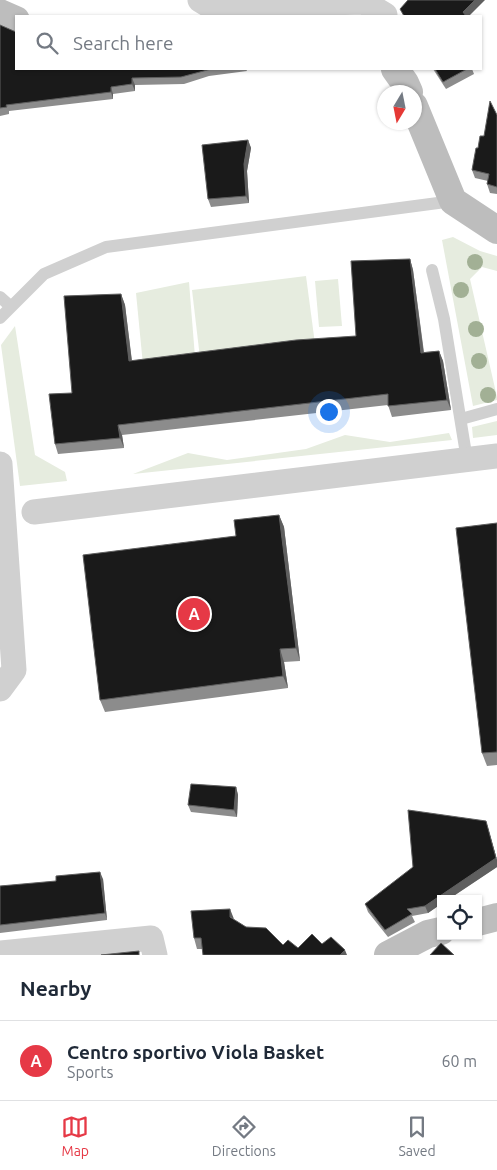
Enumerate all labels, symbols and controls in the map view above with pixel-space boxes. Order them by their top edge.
search box [15,15,482,70]
icon: search [33,29,61,57]
text: Search here [73,32,173,54]
north arrow [377,85,422,130]
your location [316,399,342,425]
pin: A [178,595,210,633]
map controls [437,895,482,940]
button: locate [437,895,482,940]
text: Nearby [20,976,91,1000]
text: Centro sportivo Viola Basket [67,1041,324,1063]
text: A [30,1052,42,1070]
text: 60 m [441,1052,477,1070]
text: Sports [67,1063,113,1081]
tab: Map [61,1113,89,1159]
tab: Directions [212,1113,276,1159]
tab: Saved [398,1113,436,1159]

